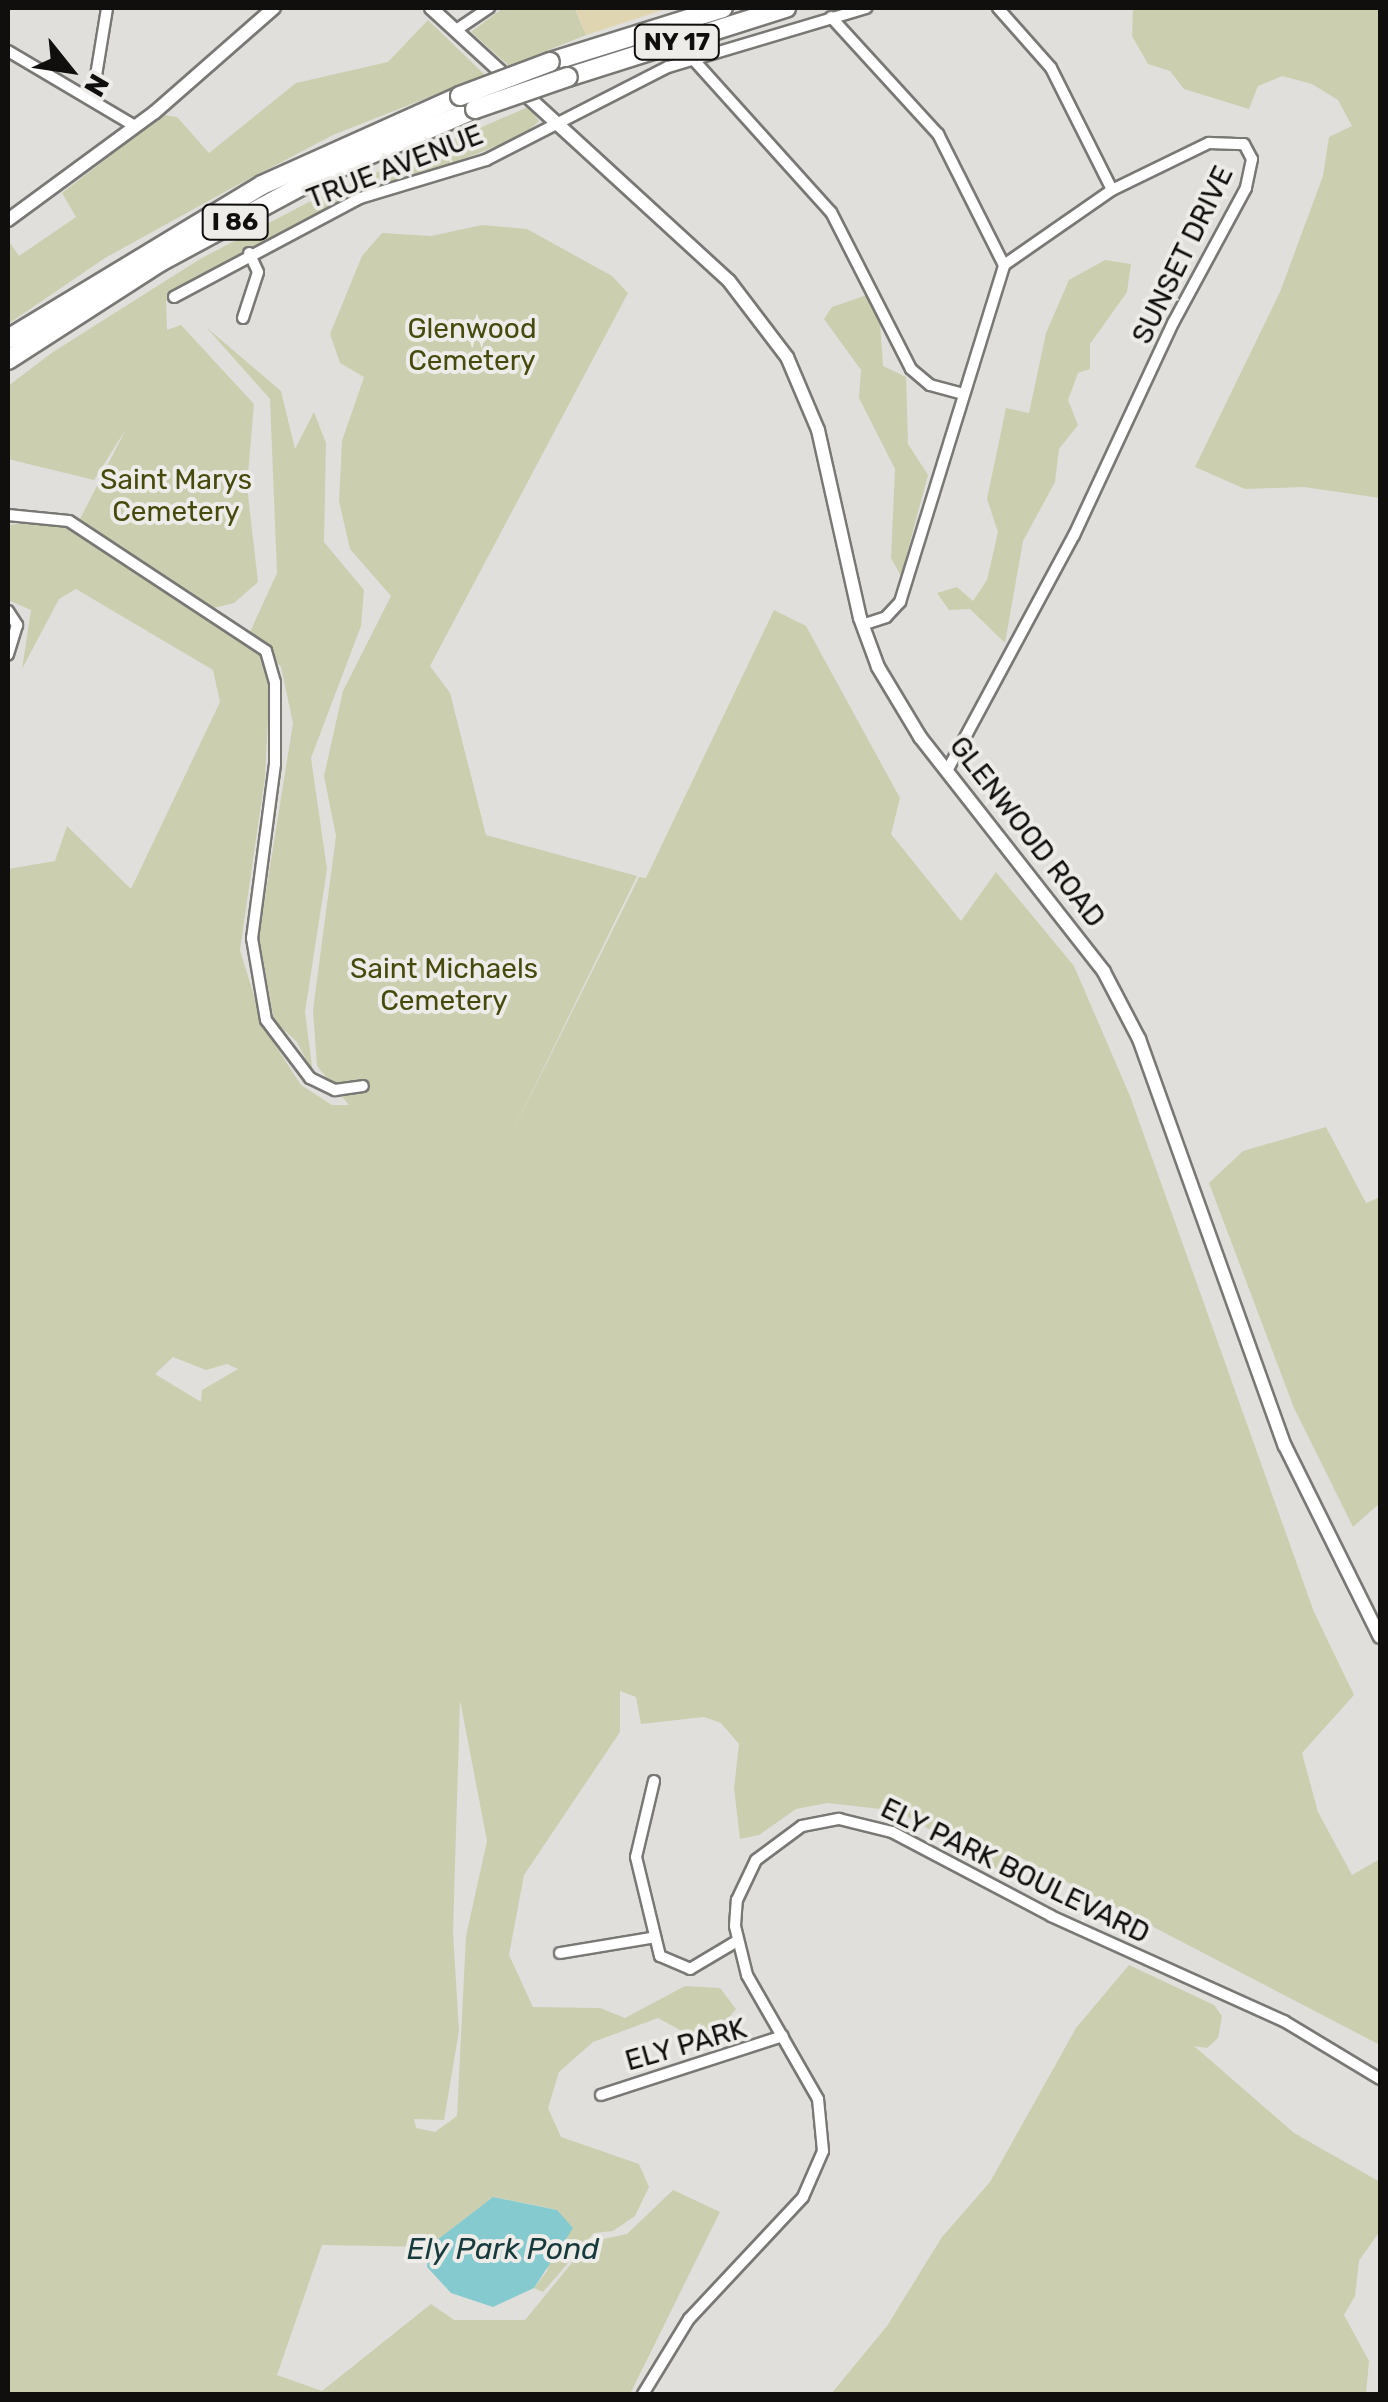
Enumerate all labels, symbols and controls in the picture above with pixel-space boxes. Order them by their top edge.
north arrow [20,20,120,120]
road number: NY 17 [632,22,722,62]
text: N [77,68,116,102]
street label: TRUE AVENUE [302,118,488,216]
street label: SUNSET DRIVE [1125,160,1241,350]
road number: I 86 [200,202,270,242]
park label: Glenwood Cemetery [407,312,537,378]
park label: Saint Marys Cemetery [100,463,252,529]
street label: GLENWOOD ROAD [942,730,1112,934]
park label: Saint Michaels Cemetery [350,952,538,1018]
street label: ELY PARK BOULEVARD [875,1791,1155,1951]
street label: ELY PARK [621,2012,751,2078]
water label: Ely Park Pond [406,2231,600,2267]

